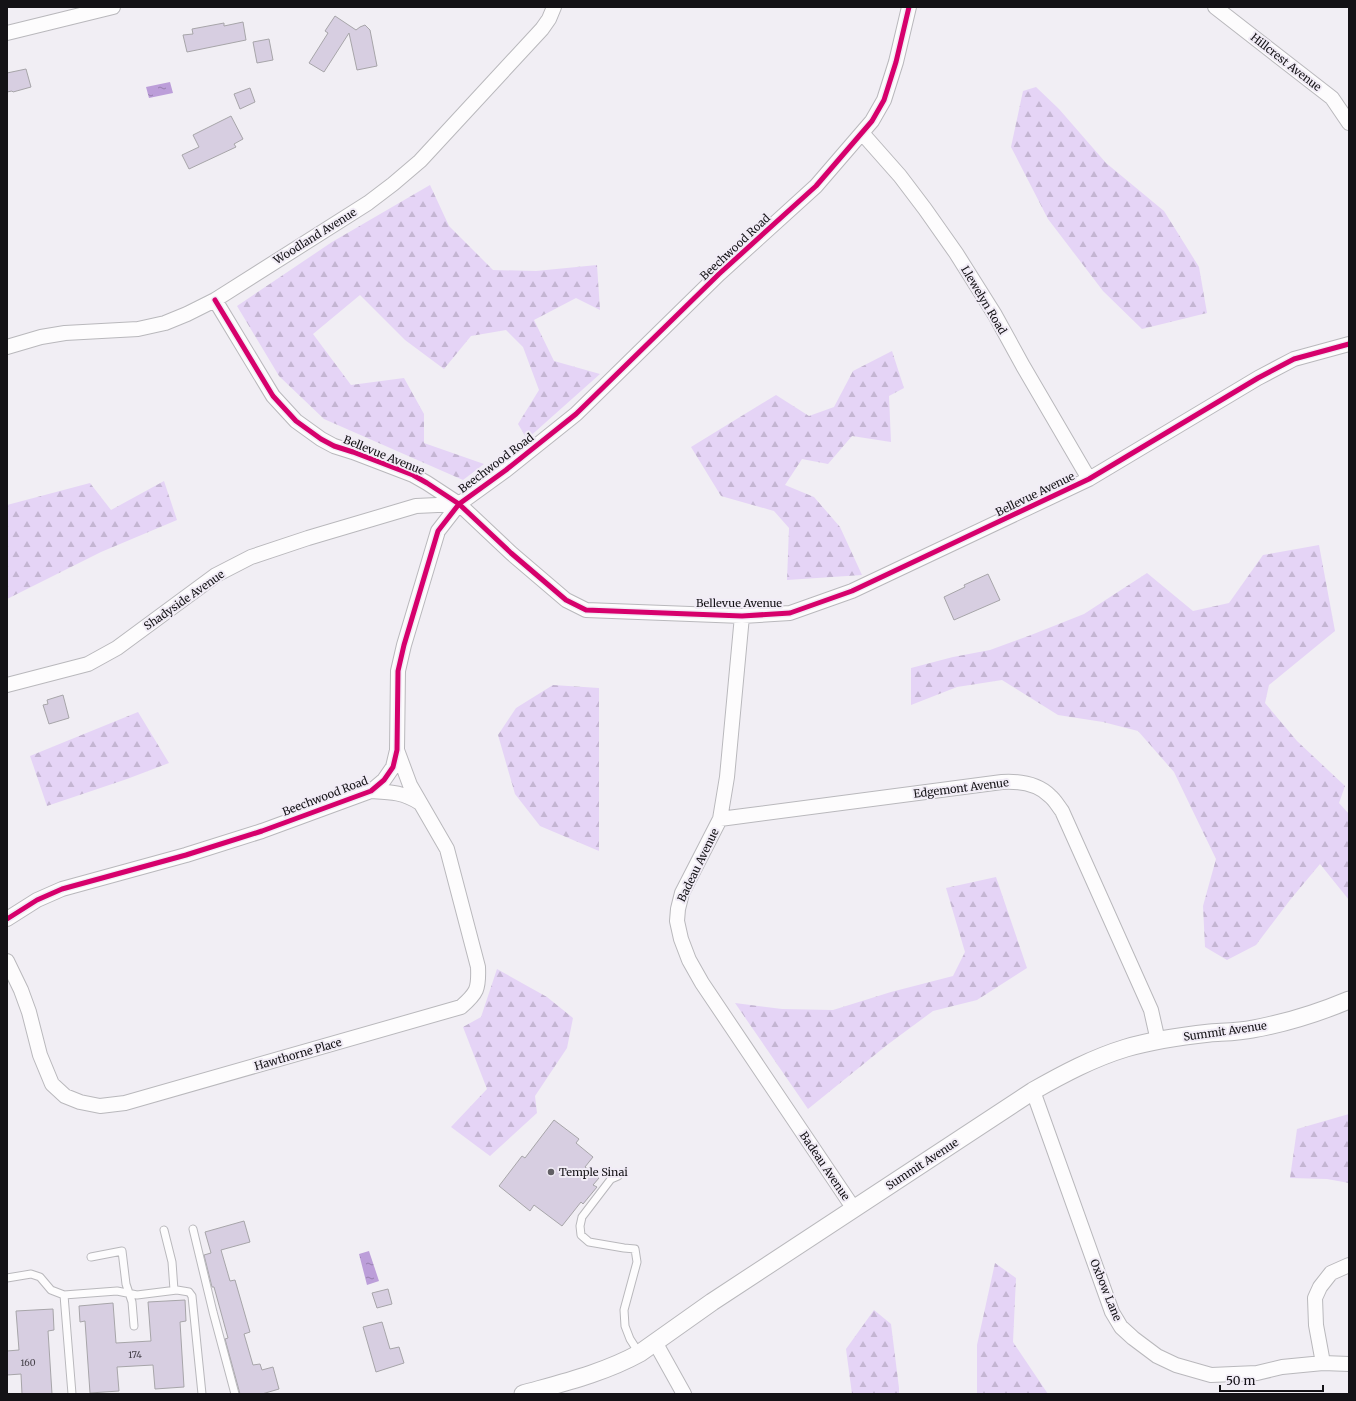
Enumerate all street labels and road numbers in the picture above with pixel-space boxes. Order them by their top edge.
street label: Hillcrest Avenue [1248,30,1324,94]
street label: Woodland Avenue [270,205,359,268]
street label: Beechwood Road [697,211,773,283]
street label: Llewelyn Road [958,263,1010,337]
street label: Beechwood Road [456,430,537,496]
street label: Bellevue Avenue [341,432,427,478]
street label: Bellevue Avenue [993,469,1077,519]
street label: Shadyside Avenue [141,567,227,633]
street label: Bellevue Avenue [696,596,782,610]
street label: Beechwood Road [280,773,370,819]
street label: Edgemont Avenue [913,775,1010,801]
street label: Badeau Avenue [674,826,722,904]
street label: Summit Avenue [1182,1018,1268,1044]
street label: Hawthorne Place [253,1035,343,1073]
street label: Badeau Avenue [797,1129,853,1203]
street label: Summit Avenue [883,1135,961,1193]
street label: Oxbow Lane [1087,1257,1125,1323]

